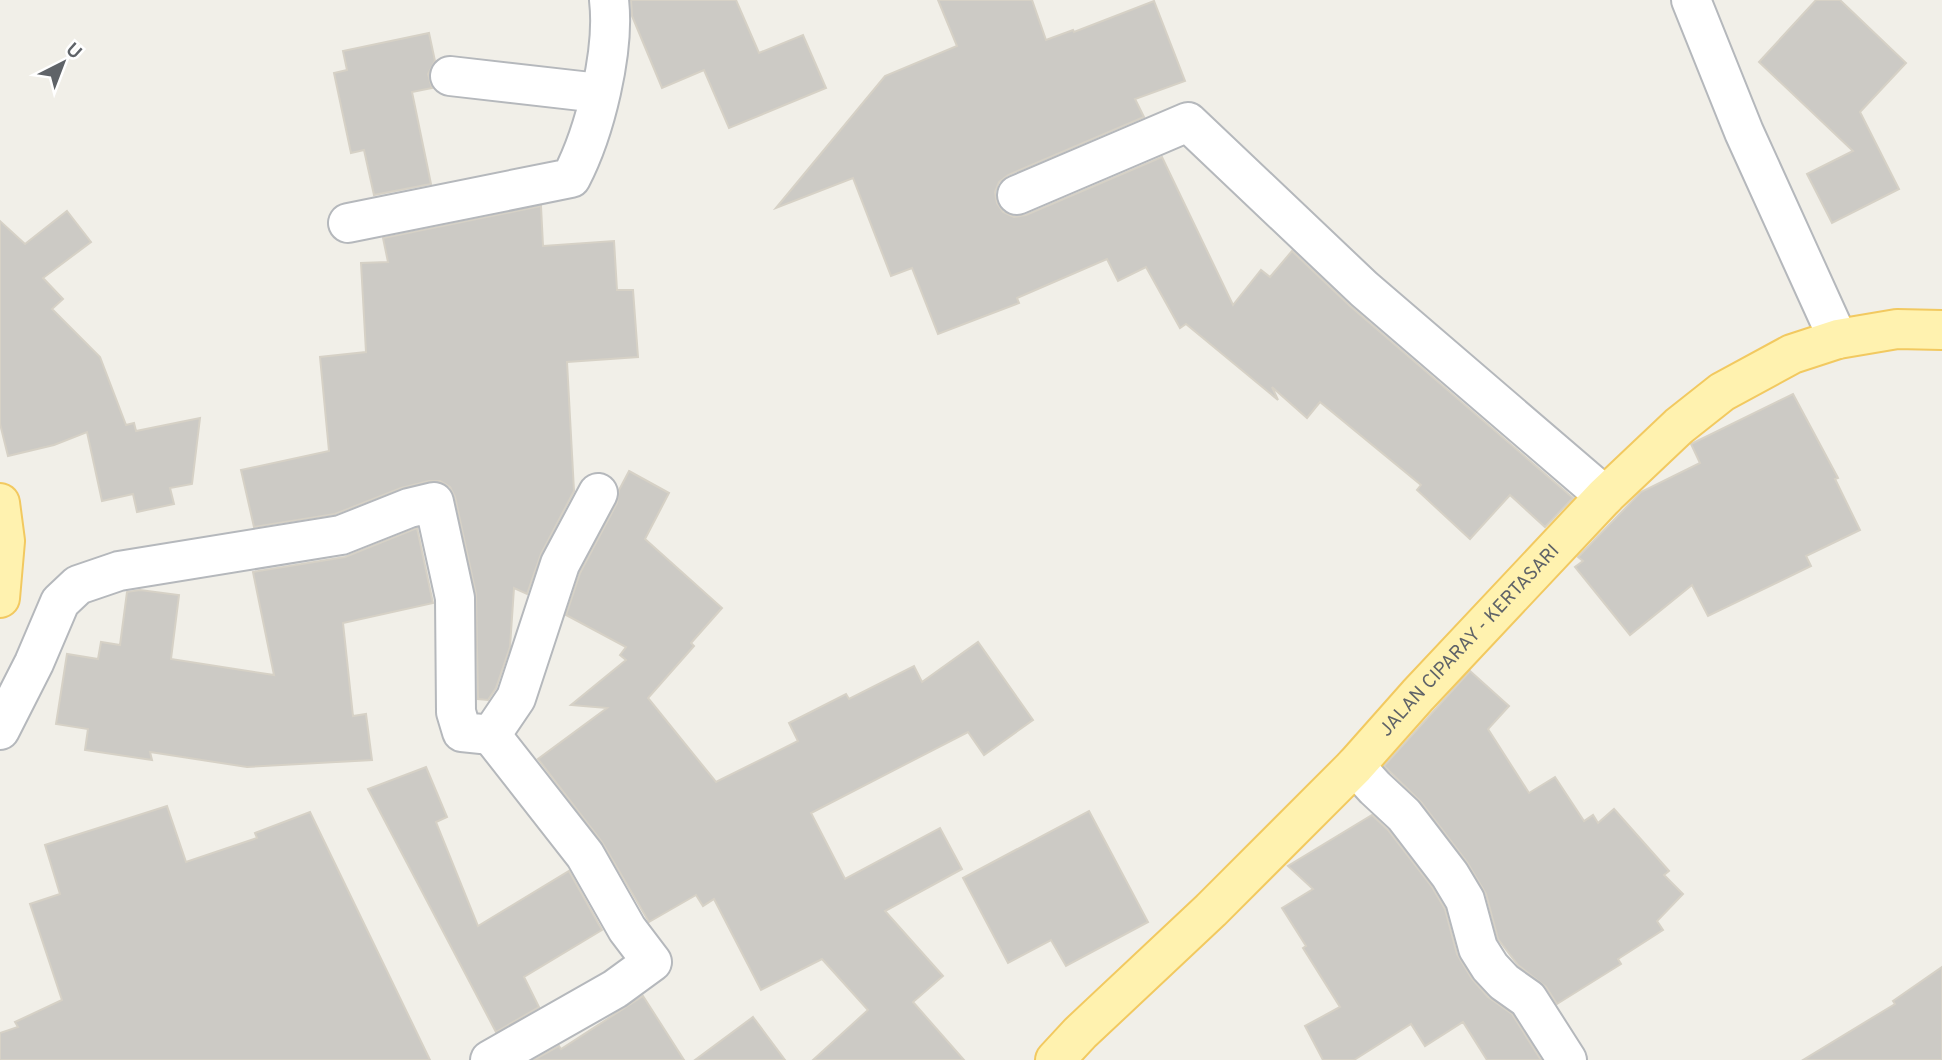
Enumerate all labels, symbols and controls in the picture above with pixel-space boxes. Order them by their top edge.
north arrow [28,28,98,98]
text: U [60,38,86,65]
street label: JALAN CIPARAY - KERTASARI [1375,540,1565,742]

